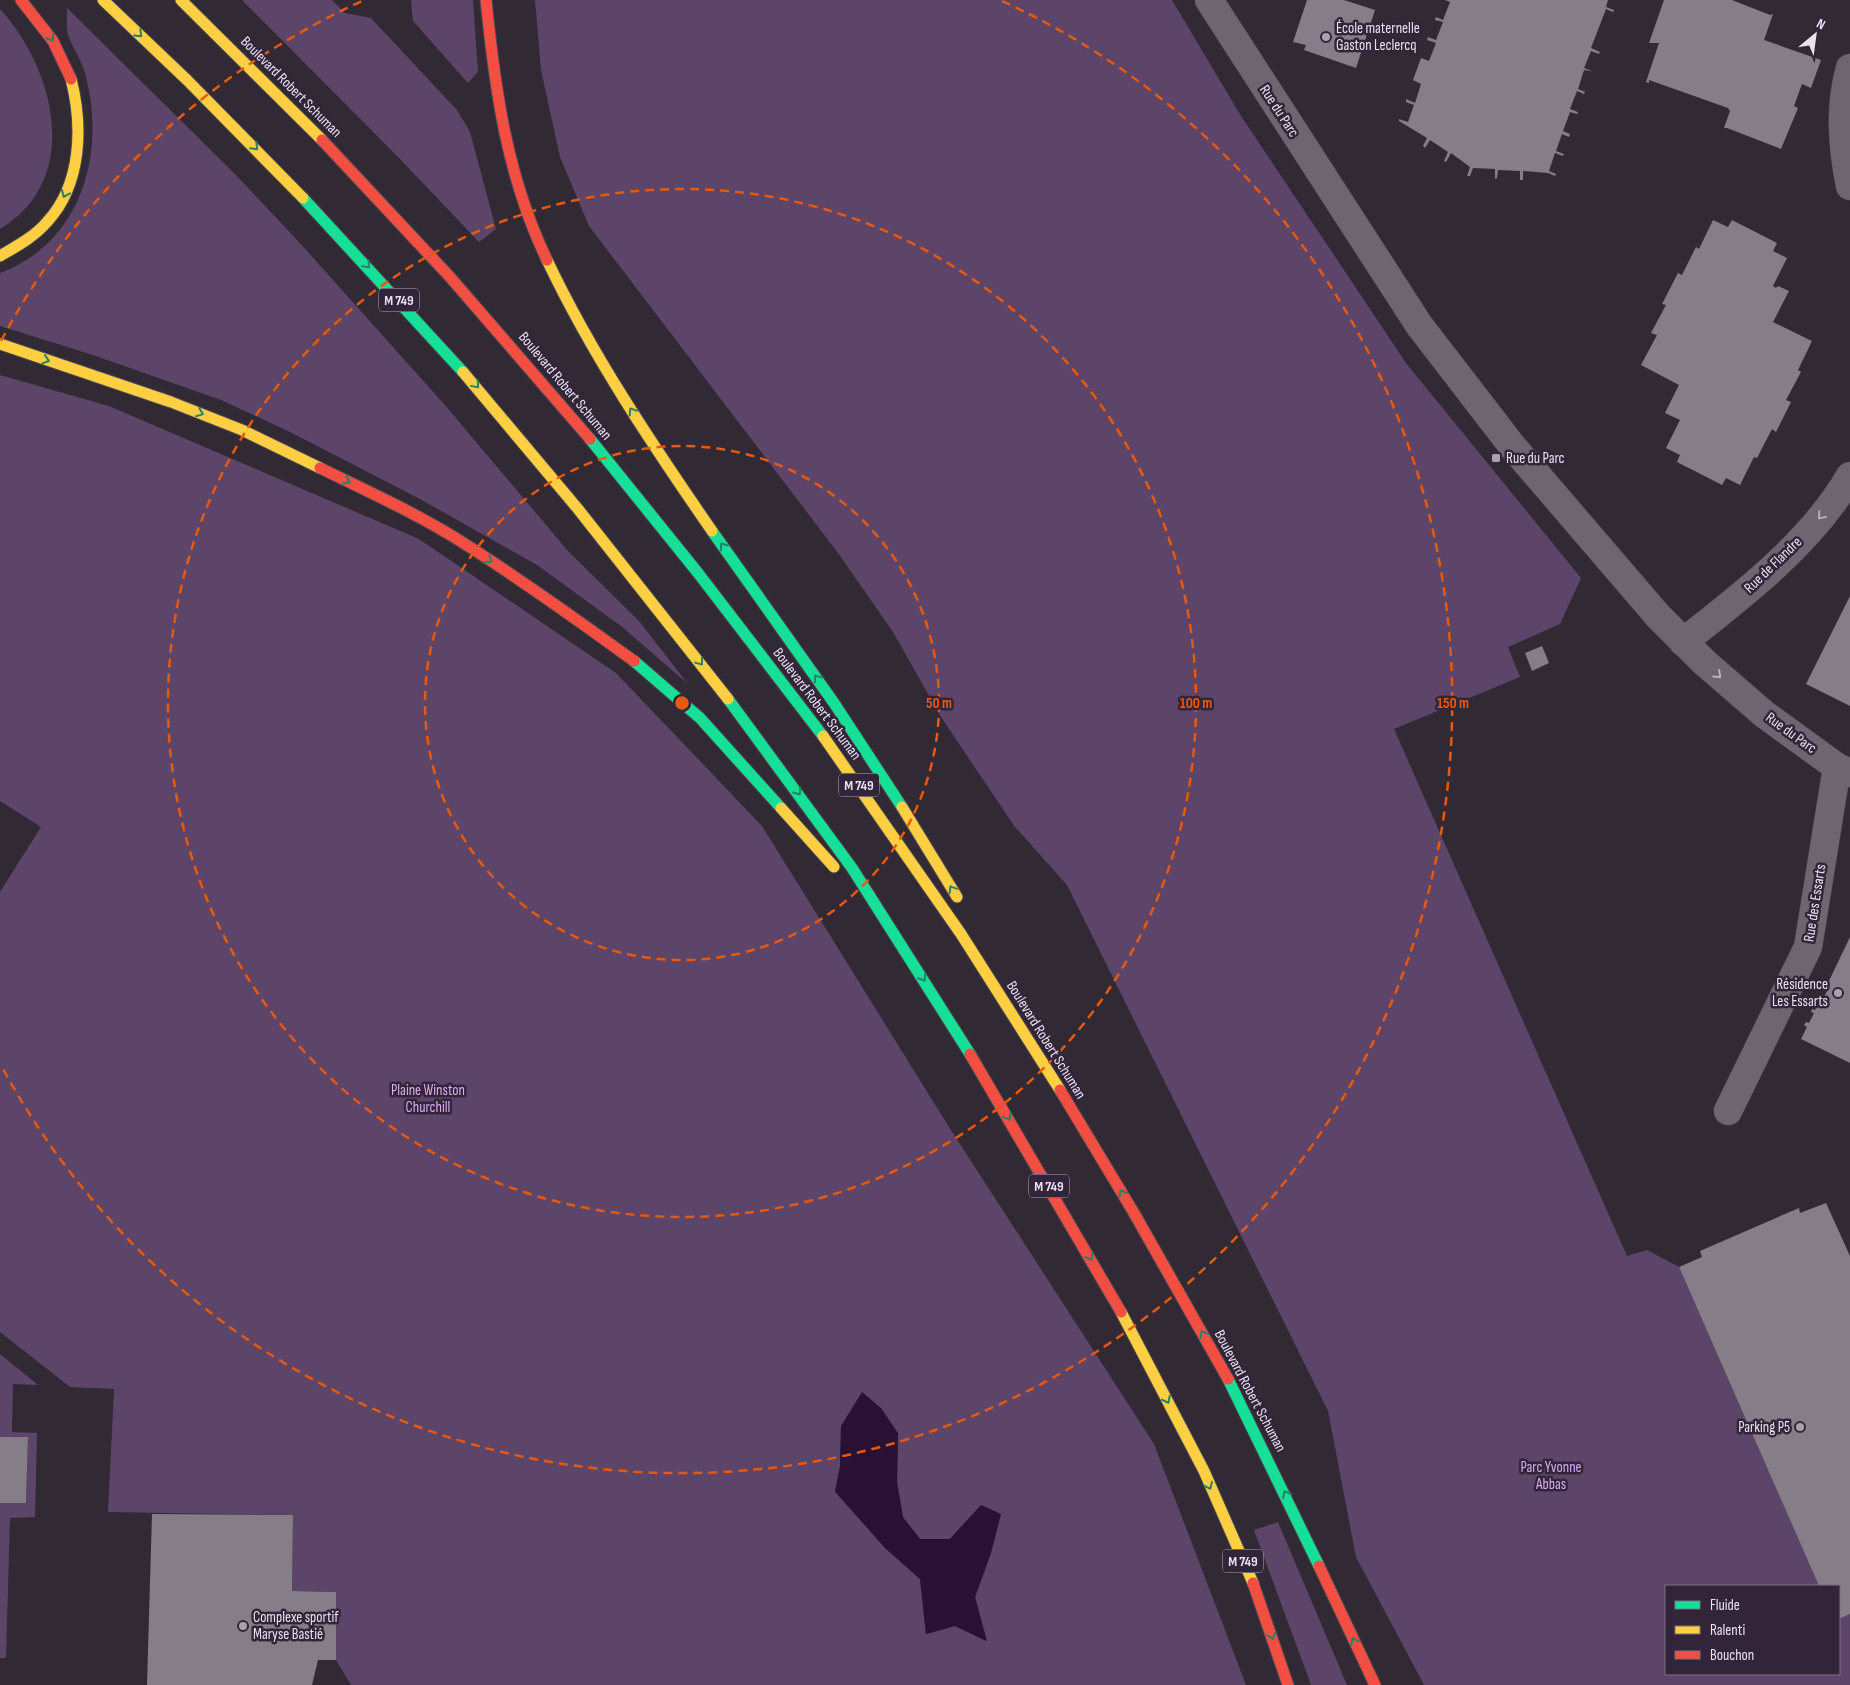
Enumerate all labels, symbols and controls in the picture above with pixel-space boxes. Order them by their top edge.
north arrow [1790,10,1840,60]
text: N [1814,15,1828,33]
place label: École maternelle Gaston Leclercq [1336,19,1420,55]
one-way arrow [133,28,142,37]
marker: École maternelle Gaston Leclercq [1320,31,1332,43]
street label: Boulevard Robert Schuman [236,32,346,142]
one-way arrow [45,33,55,42]
street label: Rue du Parc [1255,81,1303,141]
one-way arrow [249,141,258,150]
one-way arrow [60,189,71,198]
one-way arrow [361,259,370,268]
road number: M 749 [379,288,419,312]
street label: Boulevard Robert Schuman [514,328,616,444]
one-way arrow [42,354,50,364]
one-way arrow [470,380,479,389]
one-way arrow [195,407,204,417]
one-way arrow [629,408,638,417]
place label: Rue du Parc [1506,449,1565,468]
marker: Rue du Parc [1490,452,1502,464]
one-way arrow [342,475,351,485]
one-way arrow [1818,510,1827,519]
street label: Rue de Flandre [1740,533,1806,597]
one-way arrow [720,542,729,552]
one-way arrow [483,554,493,563]
street label: Boulevard Robert Schuman [769,644,865,764]
one-way arrow [694,656,703,666]
one-way arrow [1712,669,1721,678]
one-way arrow [814,675,823,684]
centre of rings [673,694,691,712]
text: 50 m [926,694,952,713]
text: 100 m [1180,694,1212,713]
text: 150 m [1437,694,1469,713]
street label: Rue du Parc [1762,708,1820,758]
road number: M 749 [839,774,879,796]
one-way arrow [792,786,801,796]
street label: Rue des Essarts [1799,863,1831,943]
one-way arrow [949,885,959,894]
one-way arrow [916,973,926,982]
place label: Résidence Les Essarts [1772,975,1828,1011]
street label: Boulevard Robert Schuman [1002,977,1090,1103]
marker: Résidence Les Essarts [1832,987,1844,999]
park label: Plaine Winston Churchill [391,1081,465,1117]
one-way arrow [1001,1111,1011,1120]
road number: M 749 [1029,1174,1069,1198]
one-way arrow [1118,1189,1128,1198]
one-way arrow [1084,1251,1094,1260]
street label: Boulevard Robert Schuman [1210,1327,1290,1455]
one-way arrow [1199,1330,1209,1339]
one-way arrow [1161,1394,1171,1403]
place label: Parking P5 [1738,1418,1790,1437]
marker: Parking P5 [1794,1421,1806,1433]
park label: Parc Yvonne Abbas [1520,1458,1582,1494]
one-way arrow [1203,1481,1214,1490]
one-way arrow [1281,1490,1292,1499]
road number: M 749 [1223,1550,1263,1572]
legend [1665,1585,1840,1675]
text: Fluide [1710,1596,1740,1615]
place label: Complexe sportif Maryse Bastié [253,1608,339,1644]
marker: Complexe sportif Maryse Bastié [237,1620,249,1632]
text: Ralenti [1710,1621,1745,1640]
one-way arrow [1266,1631,1276,1639]
one-way arrow [1350,1637,1361,1646]
text: Bouchon [1710,1646,1754,1665]

